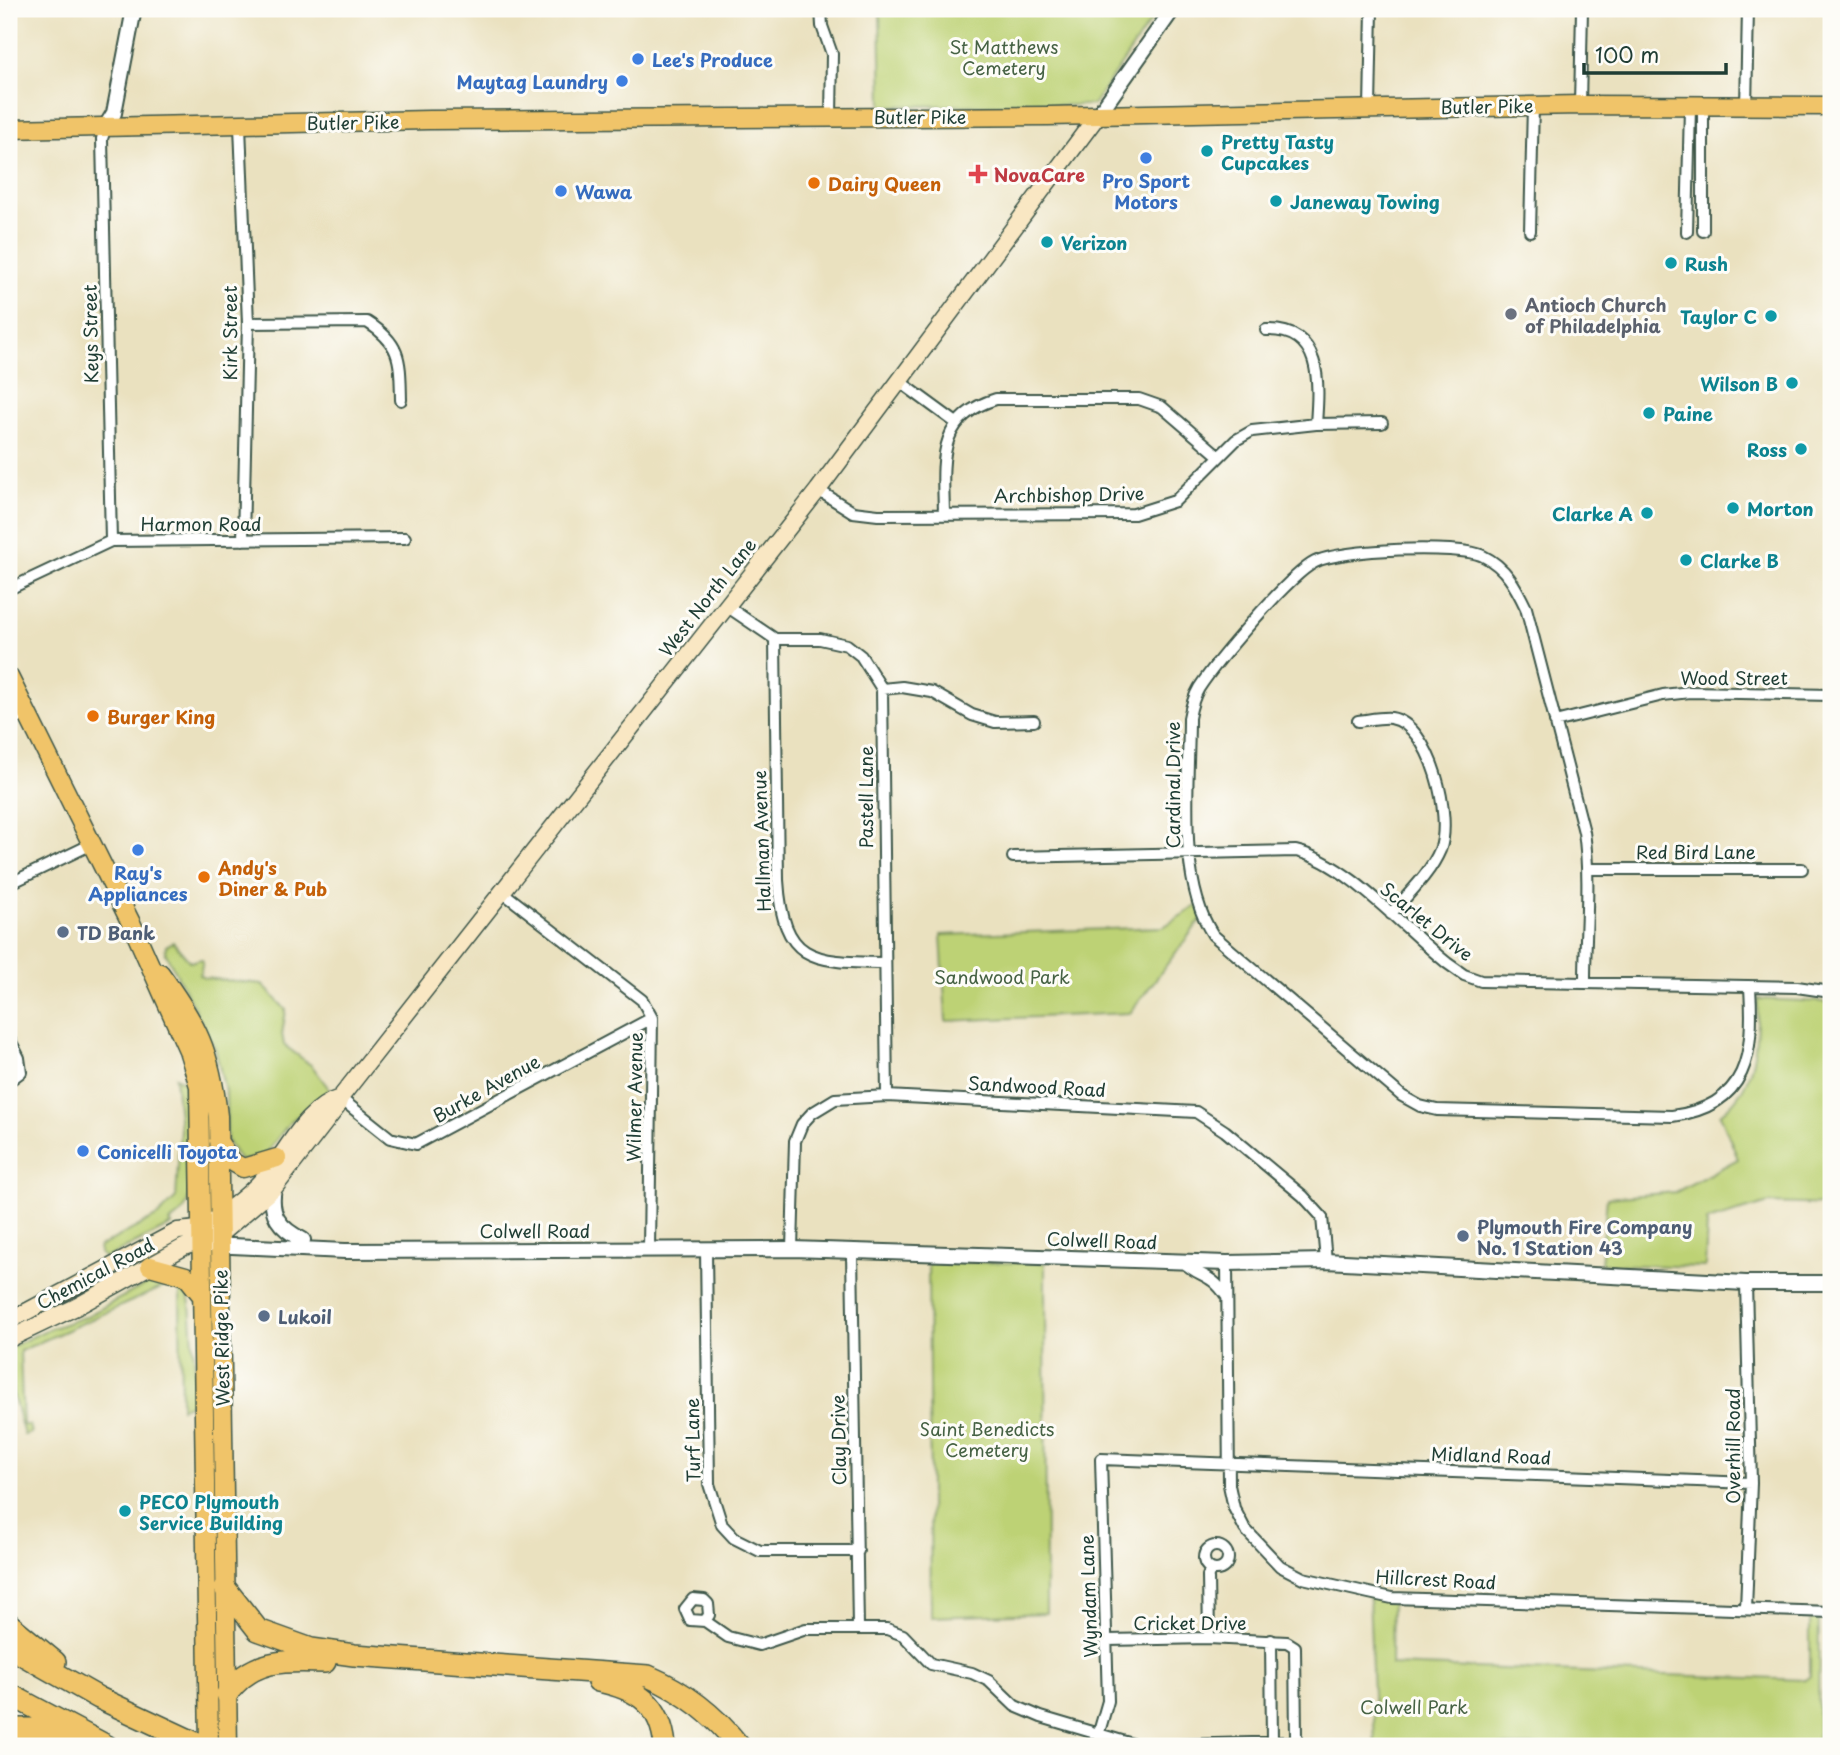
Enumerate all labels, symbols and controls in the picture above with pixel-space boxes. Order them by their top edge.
scale bar [1584,32,1726,76]
park label: St Matthews Cemetery [950,33,1058,81]
text: 100 m [1595,38,1659,70]
place label: Lee's Produce [652,46,773,73]
marker: Lee's Produce [630,51,646,67]
place label: Maytag Laundry [457,68,608,95]
marker: Maytag Laundry [614,73,630,89]
street label: Butler Pike [1440,92,1534,120]
street label: Butler Pike [874,103,966,130]
street label: Butler Pike [306,108,400,136]
place label: Pretty Tasty Cupcakes [1221,128,1334,176]
marker: Pretty Tasty Cupcakes [1199,143,1215,159]
marker: Pro Sport Motors [1138,150,1154,166]
place label: NovaCare [994,161,1085,188]
marker: NovaCare [968,164,988,184]
place label: Pro Sport Motors [1102,167,1190,215]
place label: Dairy Queen [828,170,941,197]
marker: Dairy Queen [806,175,822,191]
place label: Wawa [575,178,633,205]
marker: Wawa [553,183,569,199]
place label: Janeway Towing [1290,188,1440,215]
marker: Janeway Towing [1268,193,1284,209]
place label: Verizon [1061,229,1127,256]
marker: Verizon [1039,234,1055,250]
place label: Rush [1685,250,1728,277]
marker: Rush [1663,255,1679,271]
street label: Keys Street [76,284,104,384]
street label: Kirk Street [216,285,243,381]
place label: Antioch Church of Philadelphia [1525,291,1667,339]
place label: Taylor C [1680,303,1757,330]
marker: Antioch Church of Philadelphia [1503,306,1519,322]
marker: Taylor C [1763,308,1779,324]
place label: Wilson B [1700,370,1778,397]
marker: Wilson B [1784,375,1800,391]
place label: Paine [1663,400,1713,427]
marker: Paine [1641,405,1657,421]
place label: Ross [1747,436,1787,463]
marker: Ross [1793,441,1809,457]
street label: Archbishop Drive [993,479,1145,509]
place label: Morton [1747,495,1814,522]
place label: Clarke A [1552,500,1633,527]
marker: Morton [1725,500,1741,516]
marker: Clarke A [1639,505,1655,521]
street label: Harmon Road [140,510,262,537]
street label: West North Lane [652,532,762,662]
place label: Clarke B [1700,547,1779,574]
marker: Clarke B [1678,552,1694,568]
street label: Wood Street [1680,664,1788,691]
place label: Burger King [107,703,215,730]
marker: Burger King [85,708,101,724]
street label: Cardinal Drive [1159,722,1186,848]
street label: Pastell Lane [852,746,879,848]
street label: Hallman Avenue [745,770,777,912]
street label: Red Bird Lane [1636,838,1756,865]
marker: Ray's Appliances [130,842,146,858]
place label: Andy's Diner & Pub [217,854,327,902]
place label: Ray's Appliances [88,859,188,907]
marker: Andy's Diner & Pub [196,869,212,885]
street label: Scarlet Drive [1375,875,1479,967]
place label: TD Bank [77,919,155,946]
marker: TD Bank [55,924,71,940]
park label: Sandwood Park [934,963,1070,990]
street label: Wilmer Avenue [619,1032,649,1162]
street label: Burke Avenue [427,1047,545,1129]
street label: Sandwood Road [967,1069,1107,1103]
place label: Conicelli Toyota [97,1138,238,1165]
marker: Conicelli Toyota [75,1143,91,1159]
place label: Plymouth Fire Company No. 1 Station 43 [1477,1213,1692,1261]
street label: Colwell Road [480,1217,590,1244]
street label: Colwell Road [1046,1225,1158,1255]
marker: Plymouth Fire Company No. 1 Station 43 [1455,1228,1471,1244]
street label: Chemical Road [31,1231,159,1315]
street label: West Ridge Pike [206,1269,236,1407]
place label: Lukoil [278,1303,332,1330]
marker: Lukoil [256,1308,272,1324]
street label: Overhill Road [1719,1388,1746,1504]
street label: Clay Drive [824,1394,852,1486]
street label: Turf Lane [678,1397,706,1483]
park label: Saint Benedicts Cemetery [920,1415,1054,1463]
street label: Midland Road [1430,1439,1552,1471]
place label: PECO Plymouth Service Building [139,1488,283,1536]
marker: PECO Plymouth Service Building [117,1503,133,1519]
street label: Wyndam Lane [1072,1534,1104,1658]
street label: Hillcrest Road [1375,1562,1497,1596]
street label: Cricket Drive [1133,1609,1247,1636]
park label: Colwell Park [1360,1693,1468,1720]

